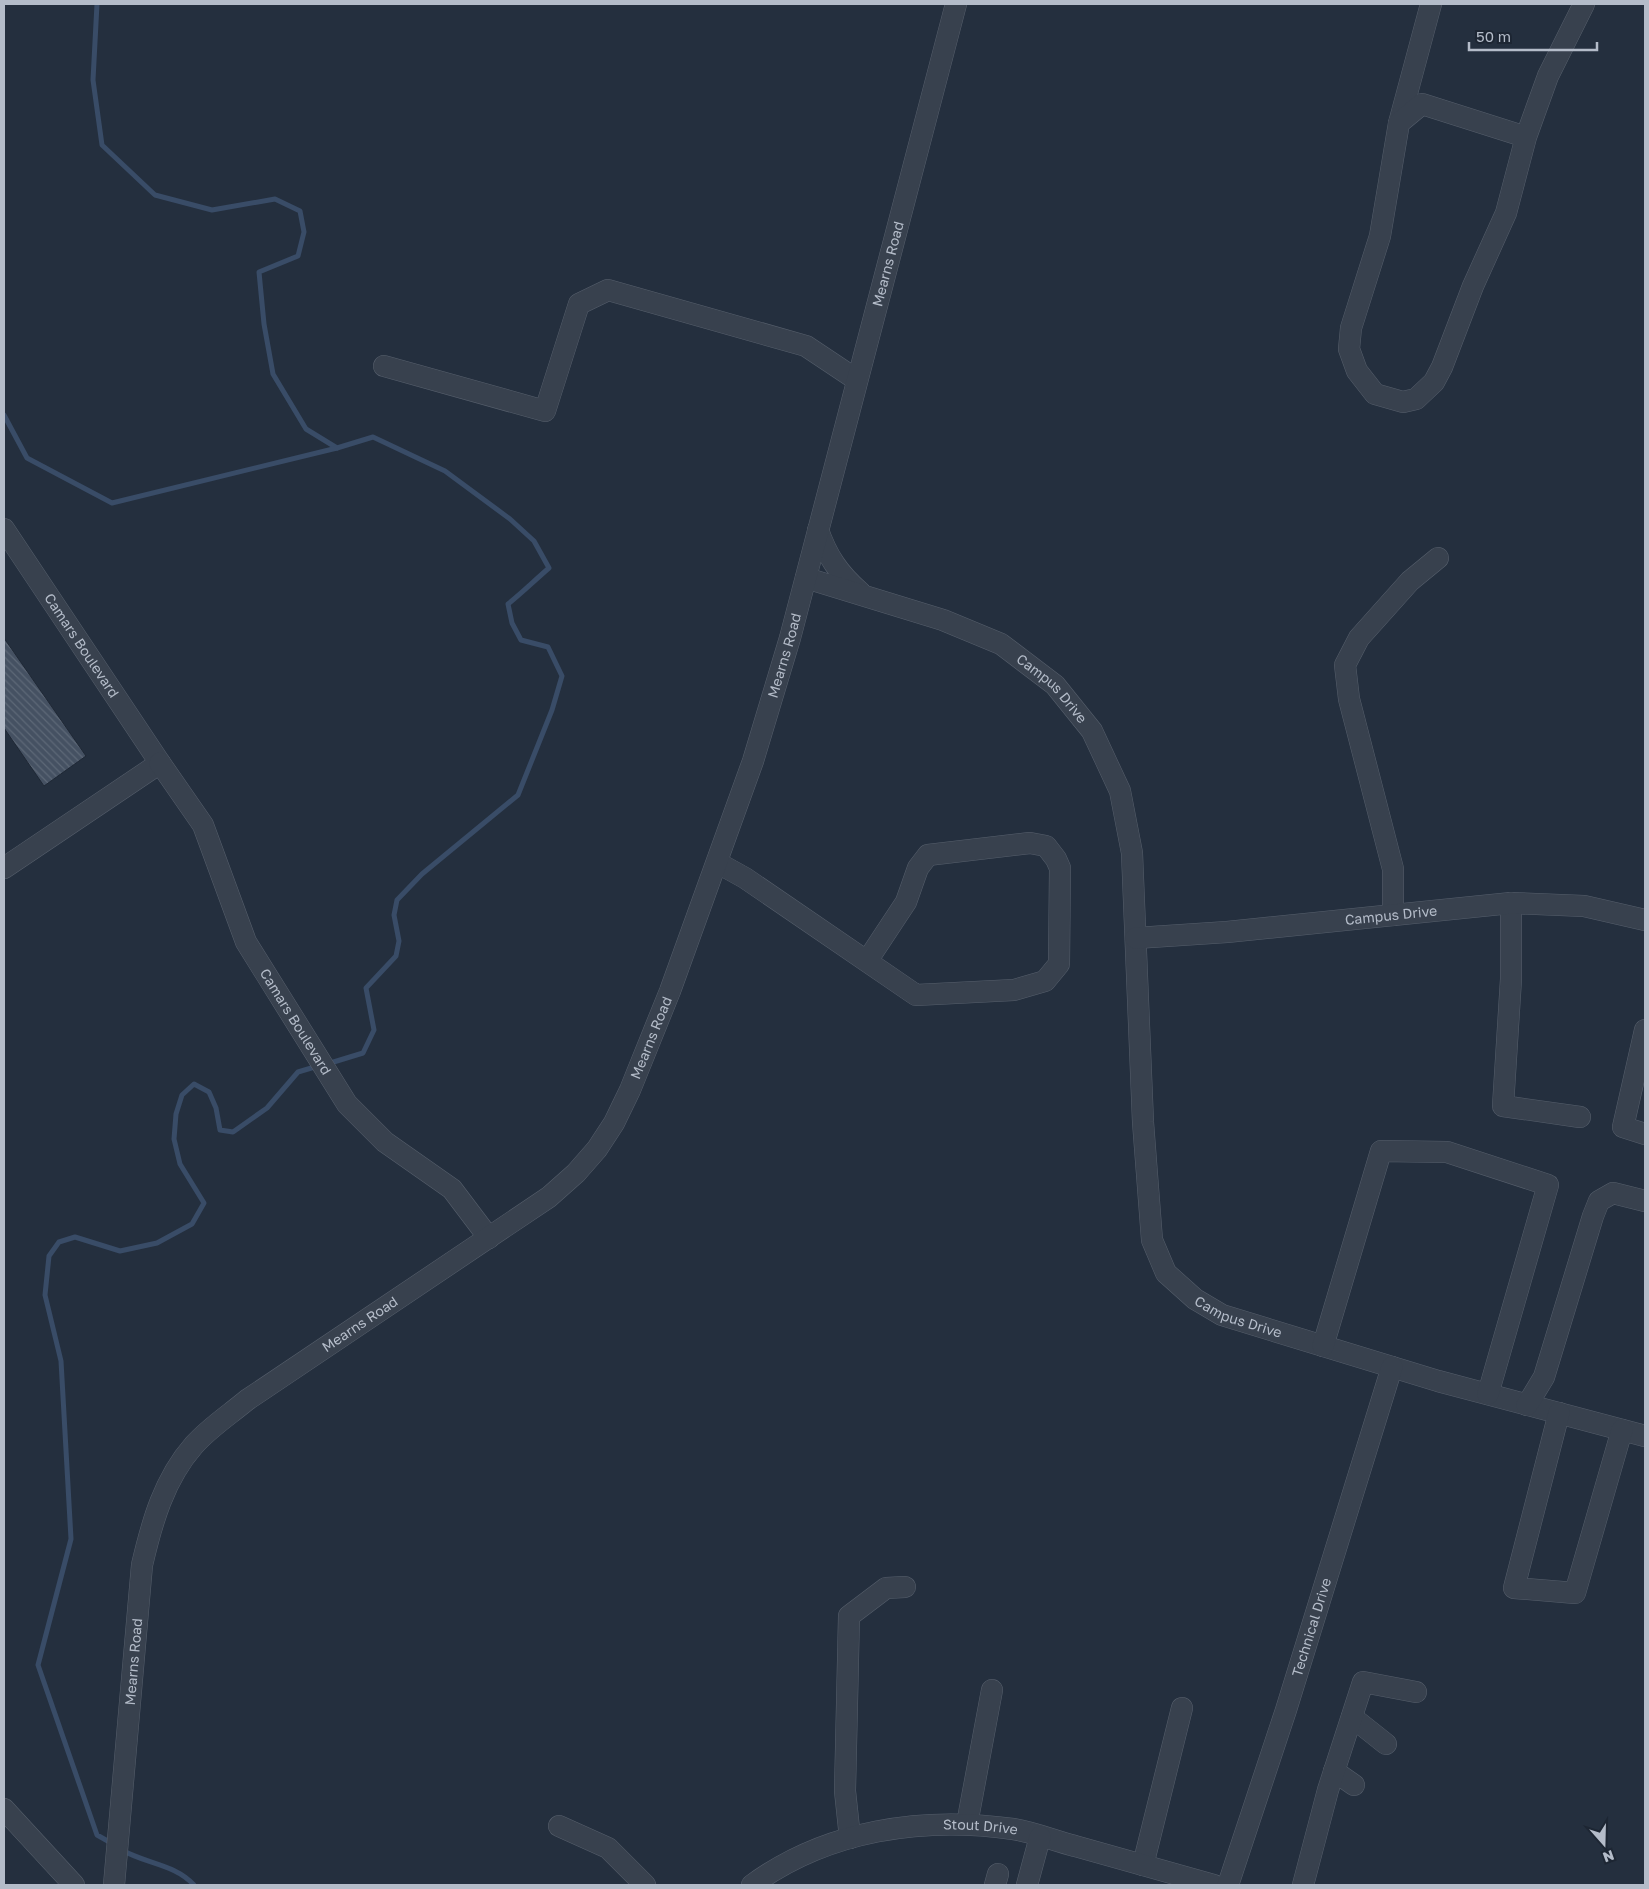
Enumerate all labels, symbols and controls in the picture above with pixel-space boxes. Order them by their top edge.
scale bar [1469,20,1596,52]
text: 50 m [1476,27,1511,45]
street label: Mearns Road [868,219,907,308]
street label: Camars Boulevard [41,590,123,701]
street label: Mearns Road [763,611,804,700]
street label: Campus Drive [1013,650,1091,726]
street label: Campus Drive [1344,902,1438,928]
street label: Camars Boulevard [257,965,336,1078]
street label: Mearns Road [626,994,675,1081]
street label: Mearns Road [319,1292,401,1355]
street label: Campus Drive [1192,1292,1284,1341]
street label: Technical Drive [1288,1576,1334,1679]
street label: Mearns Road [121,1618,145,1706]
street label: Stout Drive [943,1815,1019,1838]
north arrow [1579,1819,1629,1869]
text: N [1601,1847,1617,1866]

